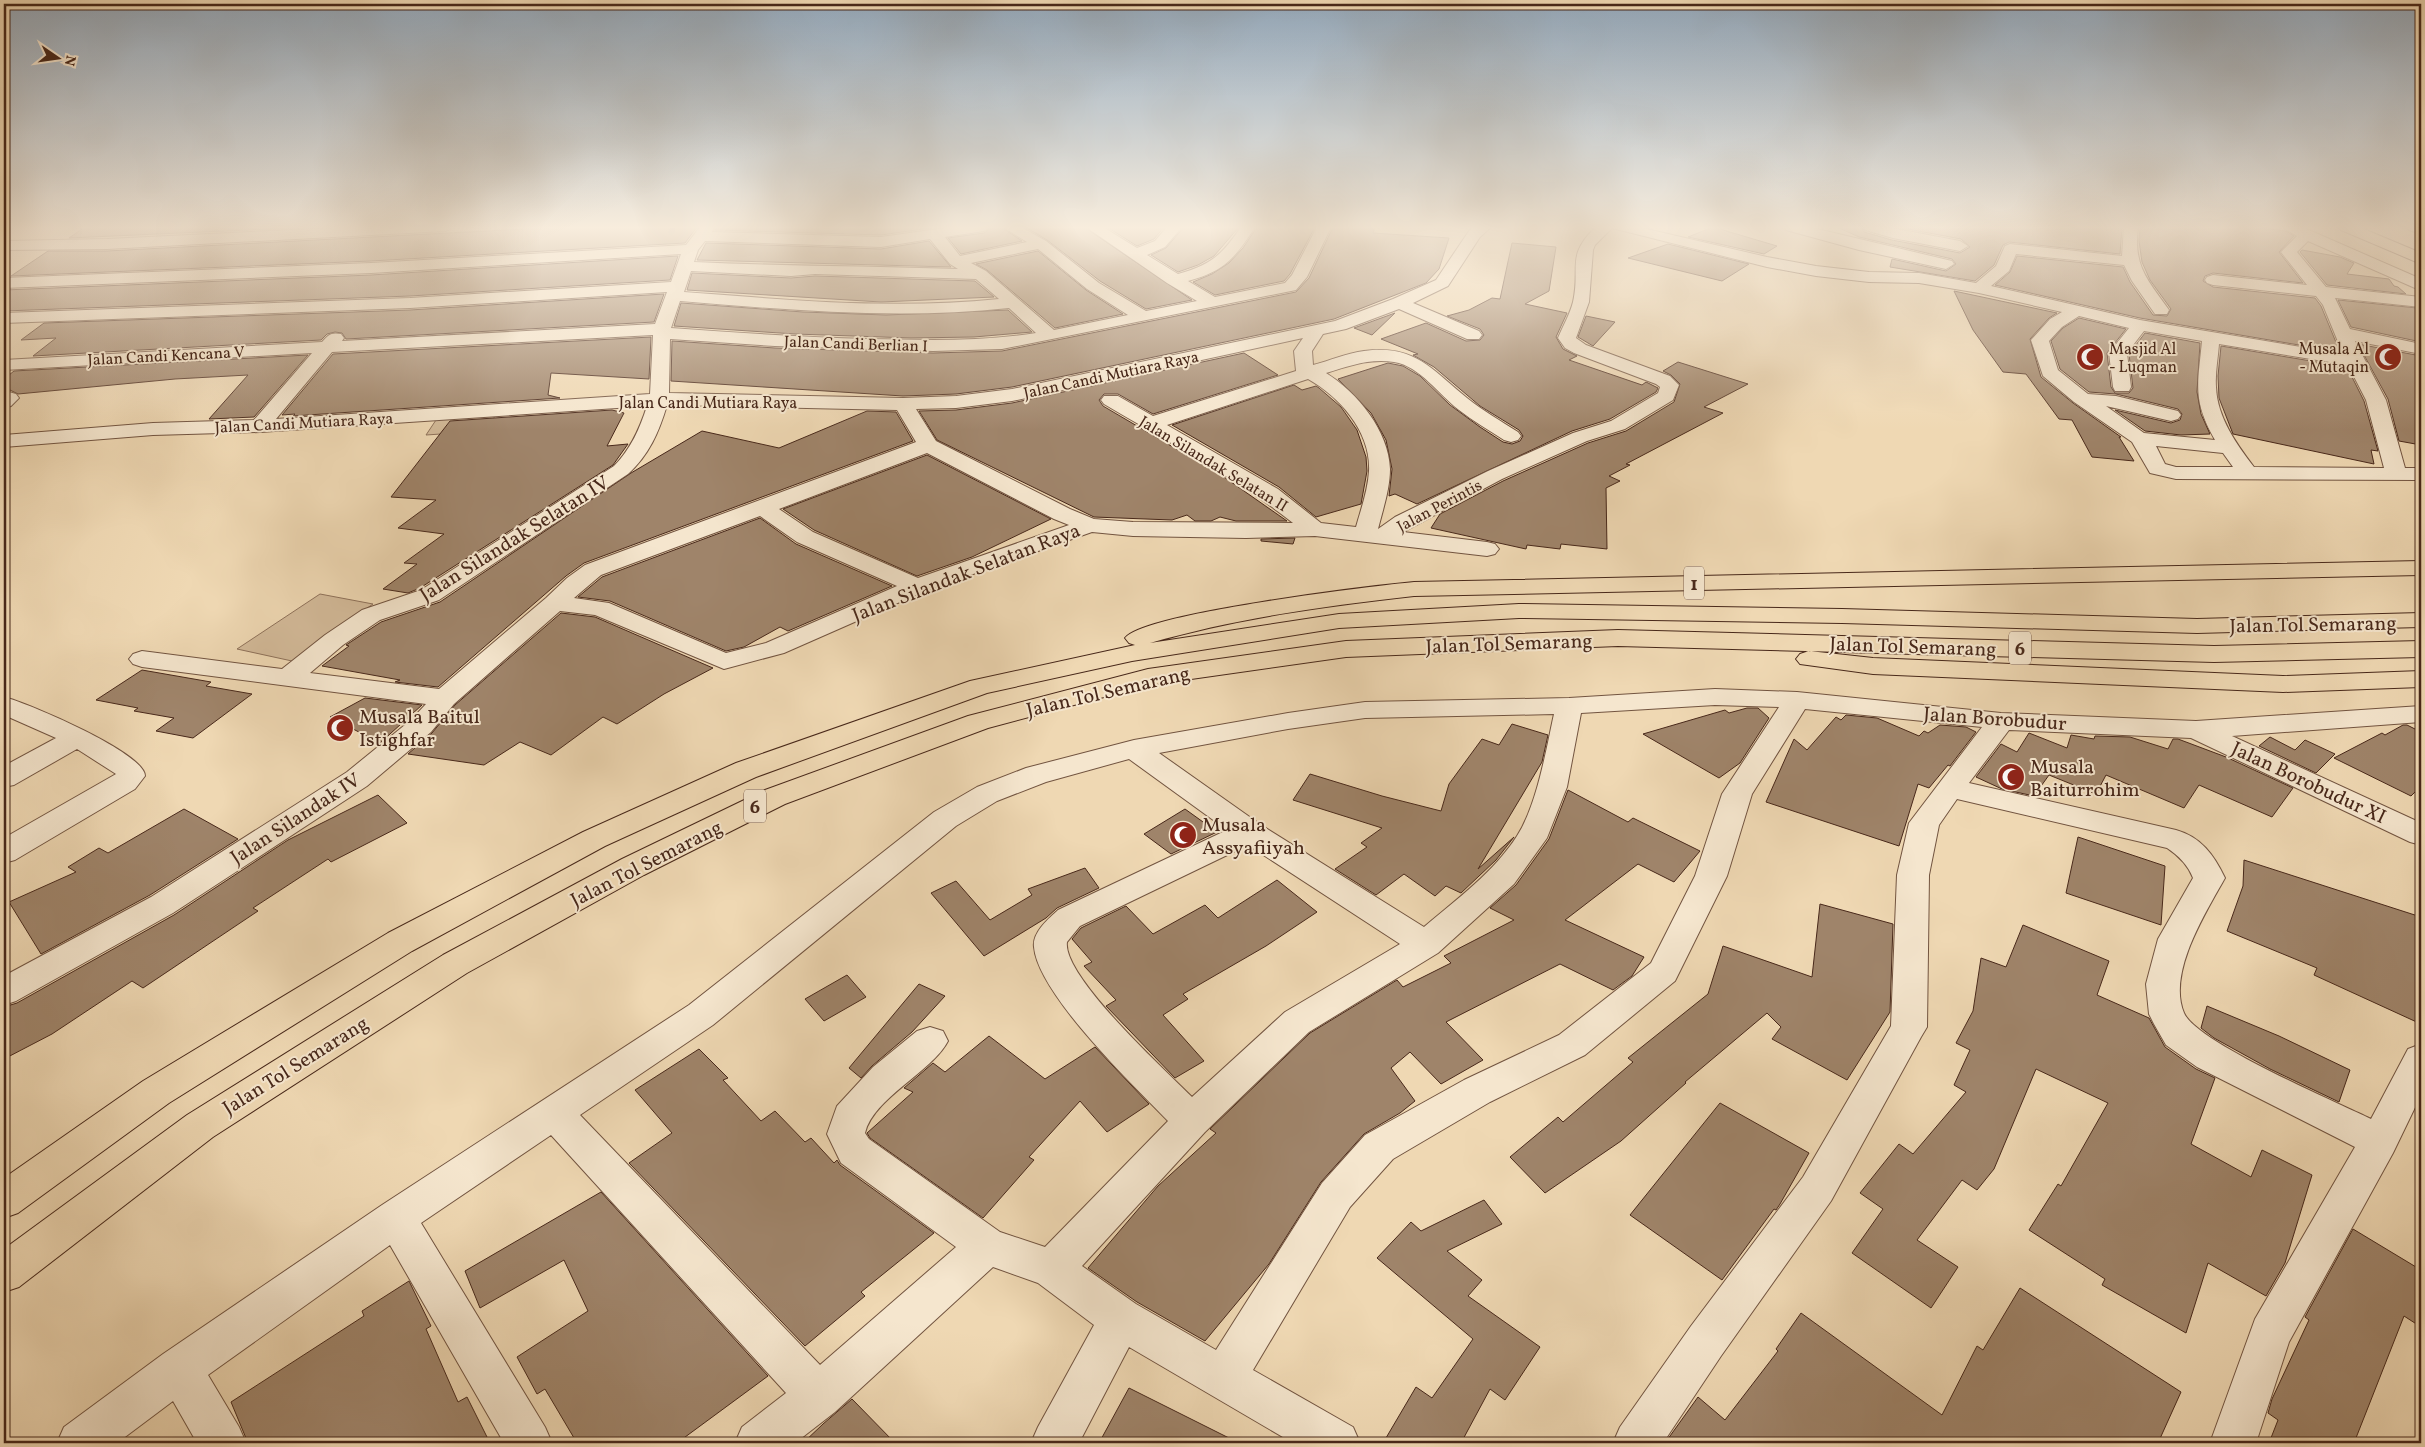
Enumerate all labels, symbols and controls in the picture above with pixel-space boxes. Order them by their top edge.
north arrow [32,32,82,82]
text: N [59,53,80,68]
street label: Jalan Candi Berlian I [784,331,928,359]
place label: Masjid Al - Luqman [2109,339,2177,379]
place label: Musala Al - Mutaqin [2299,339,2369,379]
street label: Jalan Candi Kencana V [87,342,245,372]
mosque icon: Masjid Al - Luqman [2075,342,2105,372]
mosque icon: Musala Al - Mutaqin [2373,342,2403,372]
street label: Jalan Candi Mutiara Raya [1022,347,1201,405]
street label: Jalan Candi Mutiara Raya [619,393,797,415]
street label: Jalan Candi Mutiara Raya [214,408,394,440]
street label: Jalan Silandak Selatan II [1134,411,1292,518]
street label: Jalan Silandak Selatan IV [415,470,616,610]
street label: Jalan Perintis [1393,475,1487,538]
street label: Jalan Silandak Selatan Raya [849,517,1085,630]
road number: 1 [1684,566,1704,600]
street label: Jalan Tol Semarang [2229,611,2397,641]
street label: Jalan Tol Semarang [1425,628,1593,662]
street label: Jalan Tol Semarang [1829,631,1997,665]
road number: 6 [2009,632,2031,664]
street label: Jalan Tol Semarang [1024,660,1193,725]
street label: Jalan Borobudur [1922,701,2067,739]
place label: Musala Baitul Istighfar [359,704,480,755]
mosque icon: Musala Baitul Istighfar [325,713,355,743]
street label: Jalan Borobudur XI [2226,736,2390,832]
place label: Musala Baiturrohim [2030,754,2140,805]
mosque icon: Musala Baiturrohim [1996,762,2026,792]
street label: Jalan Silandak IV [225,767,367,872]
road number: 6 [744,789,766,822]
place label: Musala Assyafiiyah [1202,812,1305,863]
street label: Jalan Tol Semarang [566,814,728,915]
mosque icon: Musala Assyafiiyah [1168,820,1198,850]
street label: Jalan Tol Semarang [218,1011,374,1123]

